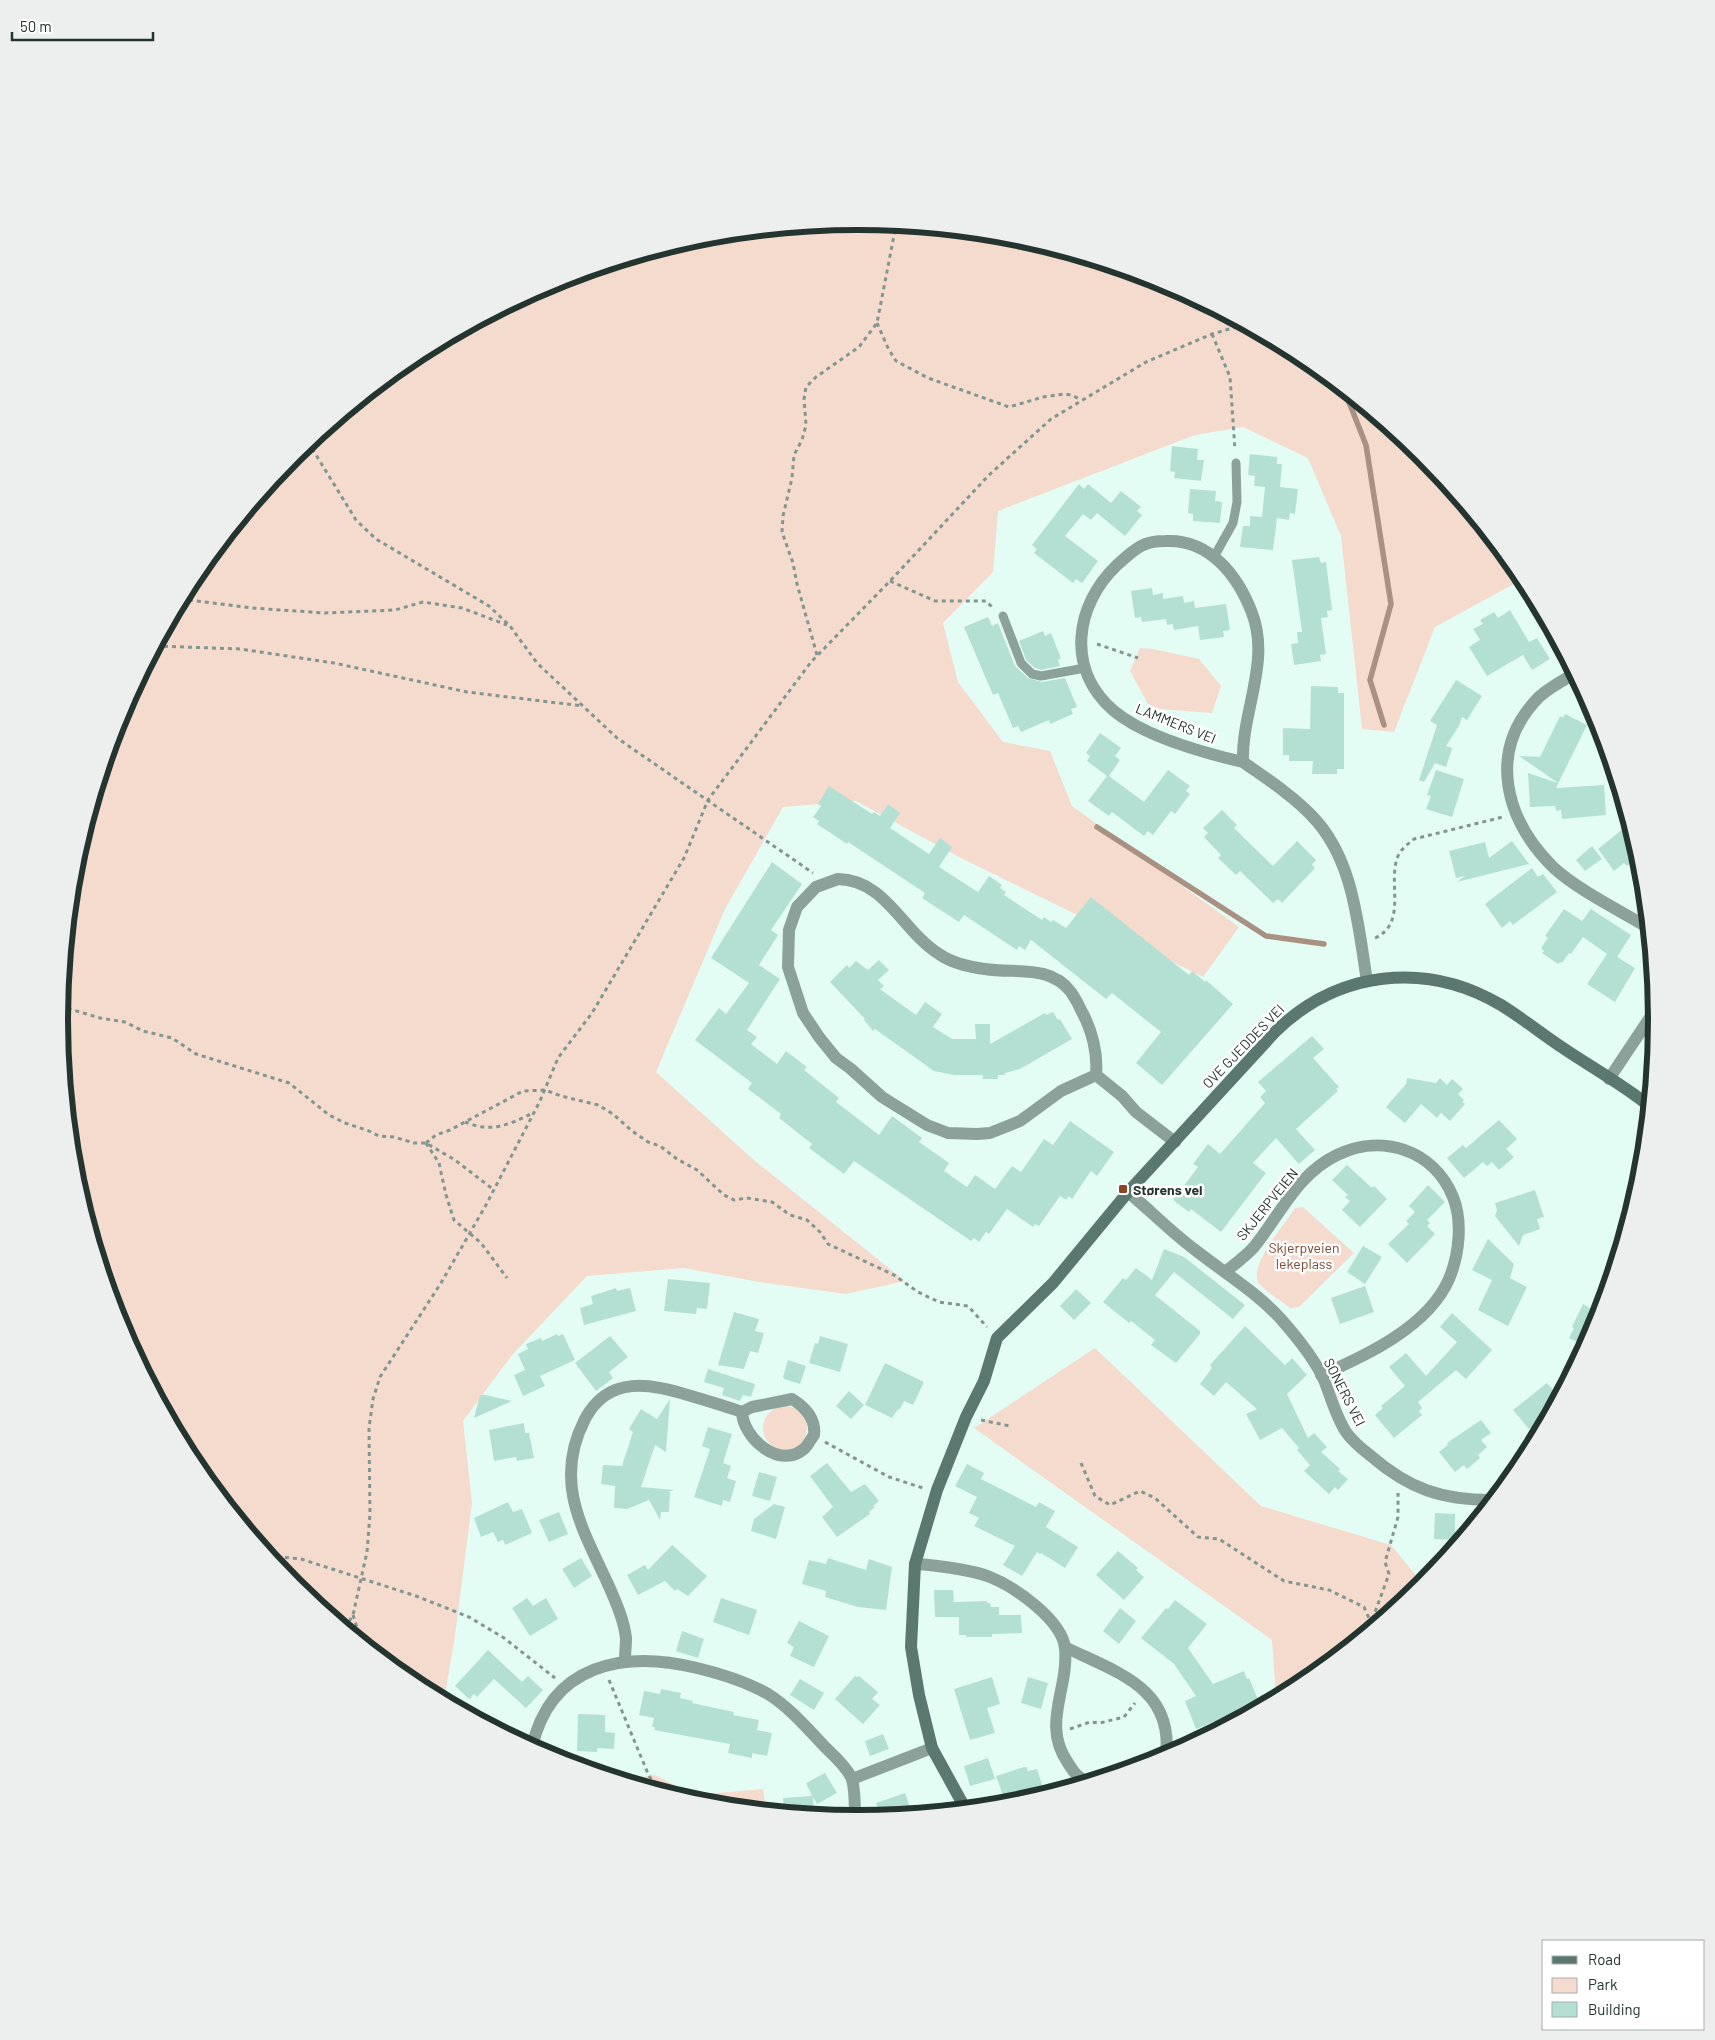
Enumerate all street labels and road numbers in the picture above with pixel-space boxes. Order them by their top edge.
street label: LAMMERS VEI [1133,699,1219,747]
street label: OVE GJEDDES VEI [1199,1000,1287,1092]
street label: SKJERPVEIEN [1233,1164,1301,1244]
street label: SONERS VEI [1321,1355,1369,1429]

